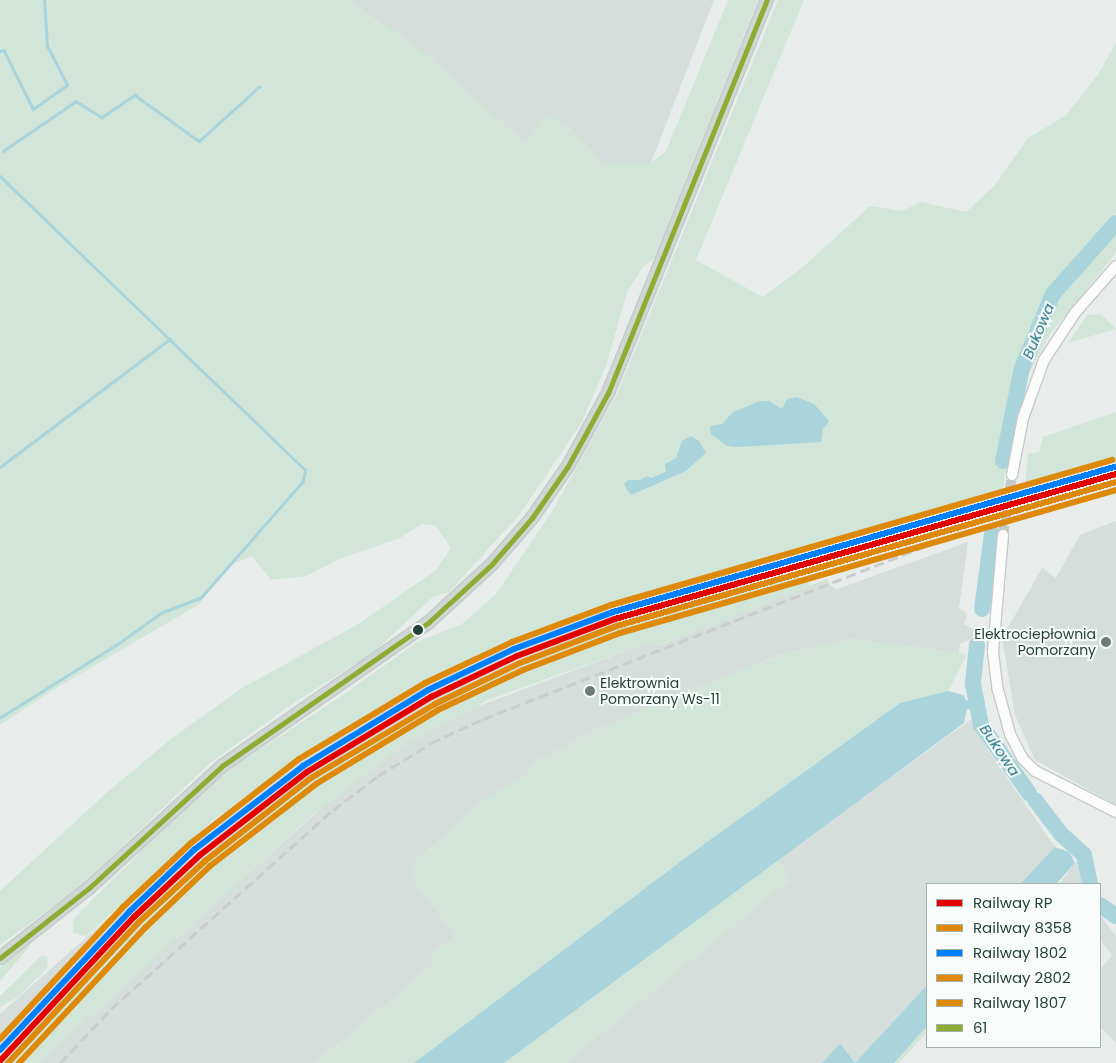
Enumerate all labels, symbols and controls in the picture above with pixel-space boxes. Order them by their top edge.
water label: Bukowa [1018,301,1058,361]
unlabelled marker [413,625,423,635]
place label: Elektrociepłownia Pomorzany [974,626,1096,658]
marker: Elektrociepłownia Pomorzany [1100,636,1112,648]
place label: Elektrownia Pomorzany Ws-11 [600,675,720,708]
marker: Elektrownia Pomorzany Ws-11 [584,685,596,697]
water label: Bukowa [976,721,1024,779]
legend [926,883,1101,1048]
text: Railway RP [973,892,1052,913]
text: Railway 8358 [973,917,1072,938]
text: Railway 1802 [973,942,1067,963]
text: Railway 2802 [973,967,1071,988]
text: Railway 1807 [973,992,1066,1013]
text: 61 [973,1017,987,1038]

